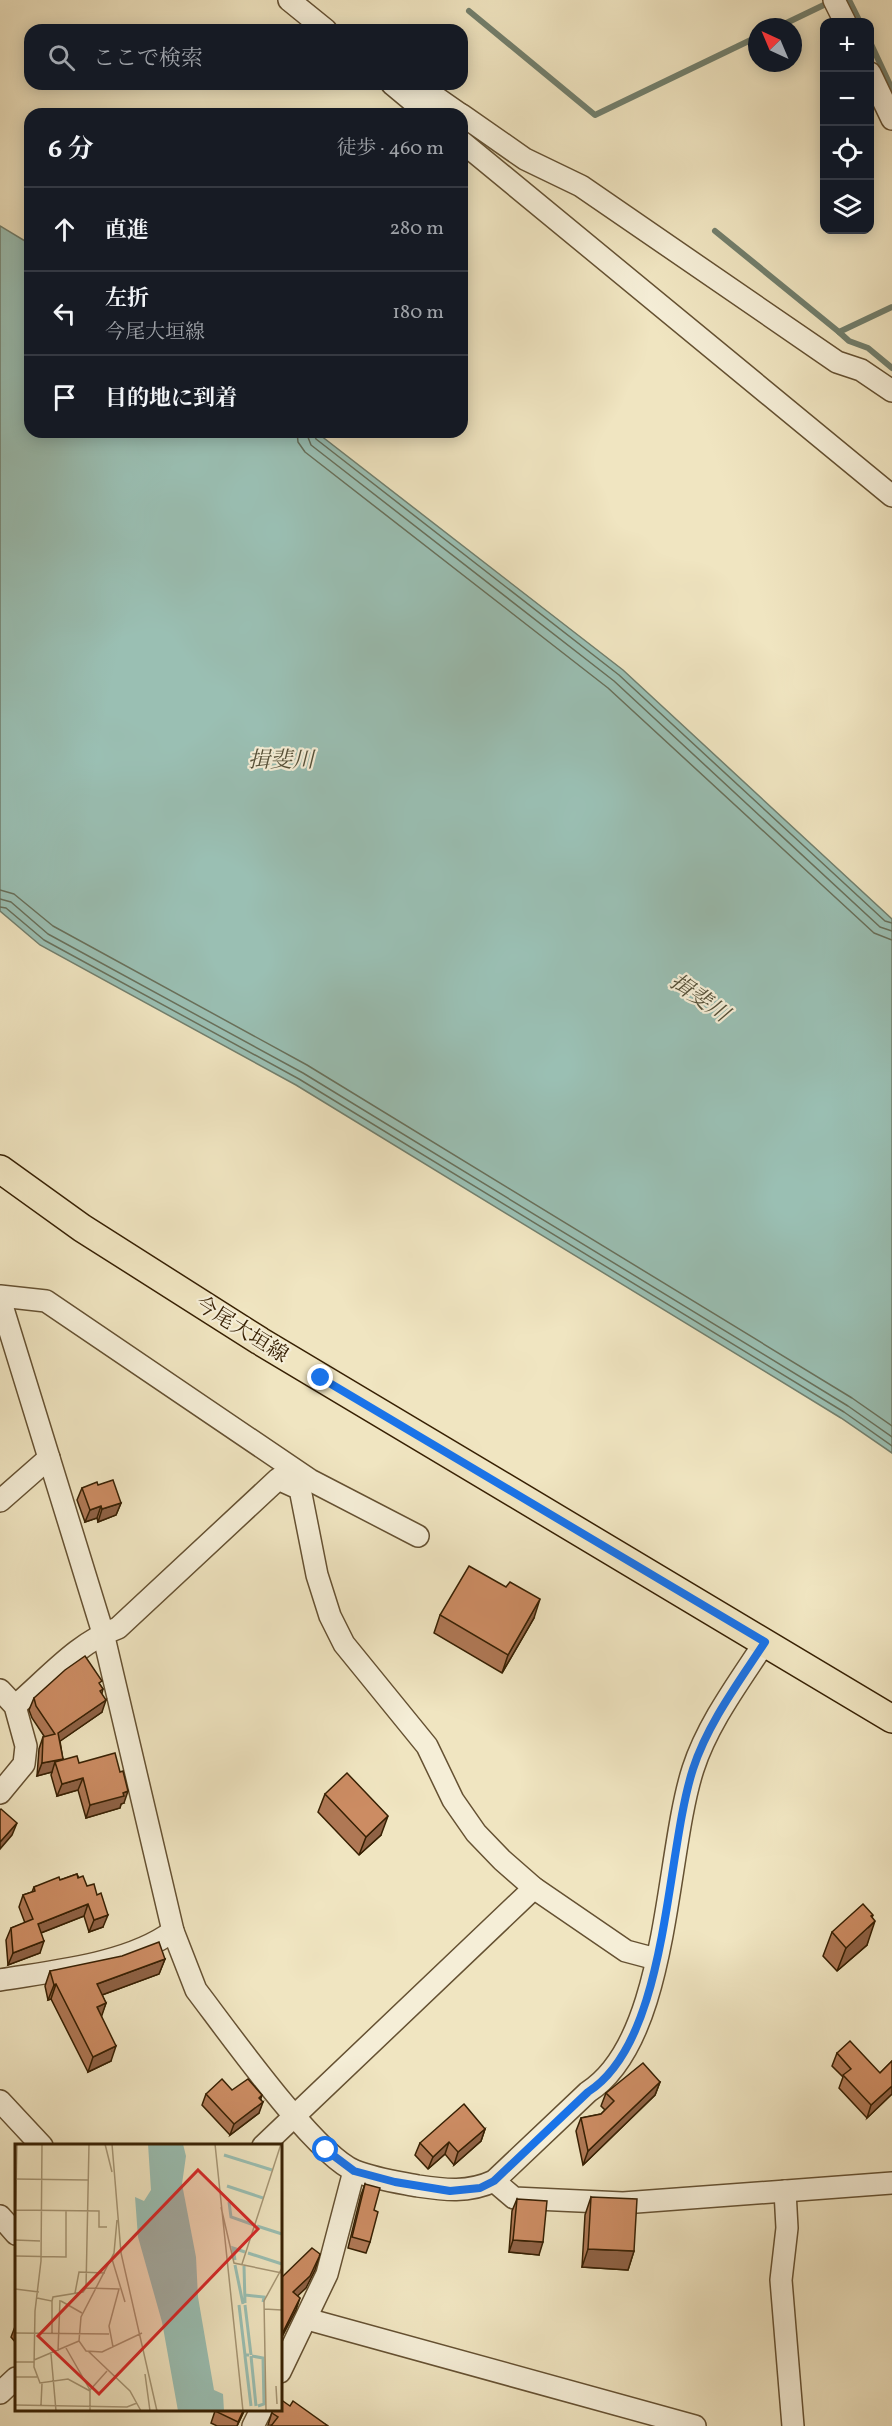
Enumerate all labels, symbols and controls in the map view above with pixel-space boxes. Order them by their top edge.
north arrow [748,18,802,72]
map controls [820,18,874,234]
button: + [820,18,874,72]
search box [24,24,468,90]
icon: search [45,41,78,74]
text: ここで検索 [93,44,203,75]
button: − [820,72,874,126]
button: locate [820,126,874,180]
text: 6 分 [48,132,93,168]
text: 徒歩 · 460 m [337,135,444,163]
button: layers [820,180,874,234]
icon: ahead [48,213,81,246]
text: 280 m [389,215,444,243]
text: 直進 [105,216,149,247]
text: 左折 [105,284,149,315]
icon: left [48,297,81,330]
text: 180 m [392,299,444,327]
text: 今尾大垣線 [105,319,205,347]
icon: arrive [48,381,81,414]
text: 目的地に到着 [105,384,237,415]
water label: 揖斐川 [248,746,316,777]
water label: 揖斐川 [663,967,736,1032]
street label: 今尾大垣線 [189,1290,293,1370]
route end [307,1364,333,1390]
route start [312,2136,338,2162]
inset map [15,2144,282,2411]

